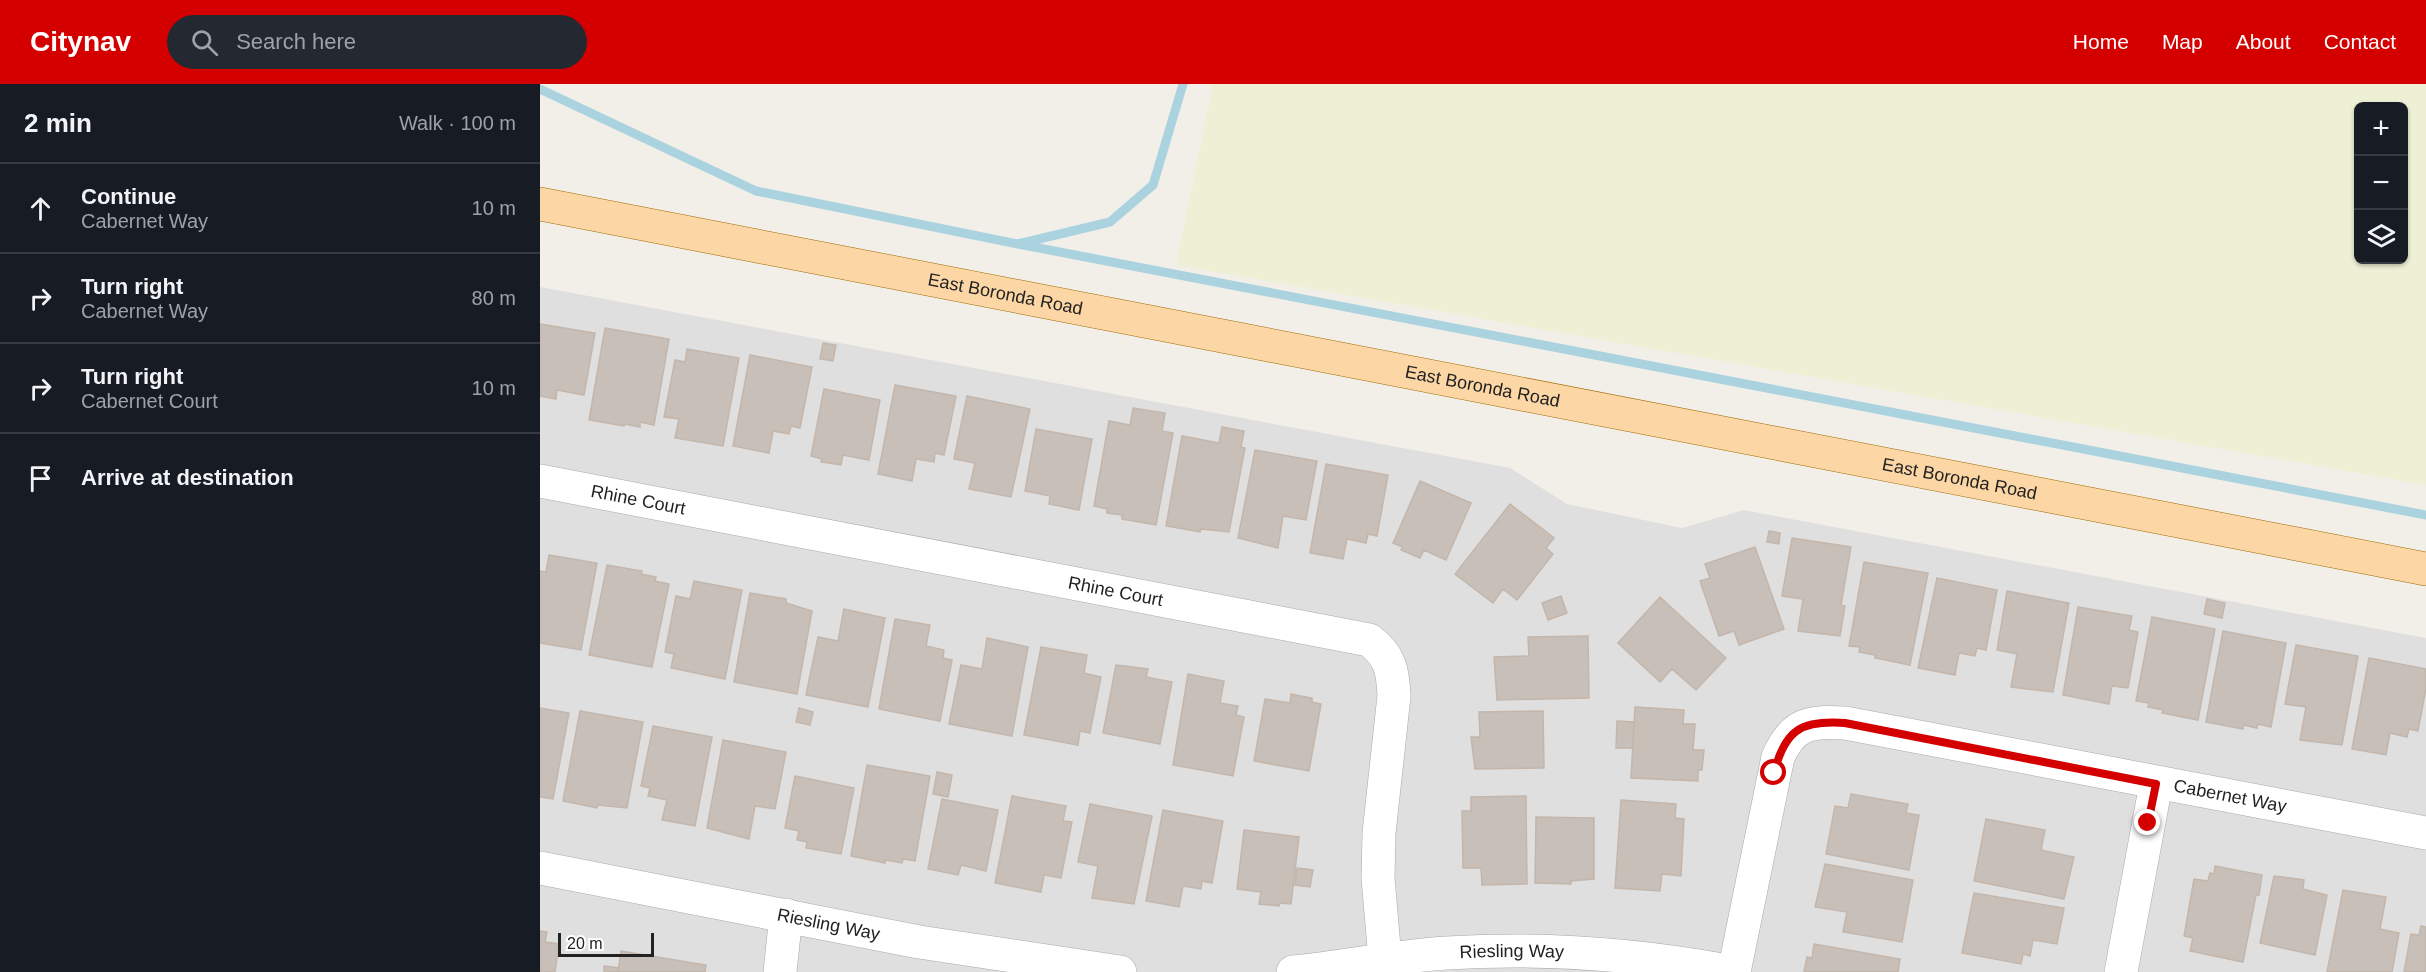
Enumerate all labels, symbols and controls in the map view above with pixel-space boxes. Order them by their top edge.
search box [167,15,587,69]
text: Citynav [30,26,131,57]
icon: search [188,26,221,59]
text: Search here [236,29,356,54]
text: Home [2073,30,2129,53]
text: Map [2162,30,2203,53]
text: About [2236,30,2291,53]
text: Contact [2324,30,2396,53]
map controls [2354,102,2408,264]
button: + [2354,102,2408,156]
text: 2 min [24,108,92,138]
text: Walk · 100 m [399,112,516,134]
button: − [2354,156,2408,210]
text: Continue [81,184,176,209]
icon: ahead [24,192,57,225]
text: 10 m [472,197,516,219]
text: Cabernet Way [81,210,208,232]
button: layers [2354,210,2408,264]
street label: East Boronda Road [926,269,1084,319]
text: Turn right [81,274,183,299]
icon: right [24,282,57,315]
text: 80 m [472,287,516,309]
text: Cabernet Way [81,300,208,322]
street label: East Boronda Road [1403,362,1562,411]
text: Turn right [81,364,183,389]
icon: right [24,372,57,405]
text: 10 m [472,377,516,399]
text: Cabernet Court [81,390,218,412]
street label: East Boronda Road [1881,454,2039,504]
icon: arrive [24,462,57,495]
text: Arrive at destination [81,465,294,490]
street label: Rhine Court [589,481,687,519]
street label: Rhine Court [1066,573,1165,610]
route start [1760,759,1786,785]
street label: Cabernet Way [2172,775,2288,816]
route end [2134,809,2160,835]
street label: Riesling Way [775,905,882,944]
scale bar [558,930,654,958]
text: 20 m [567,935,603,952]
street label: Riesling Way [1459,941,1564,962]

